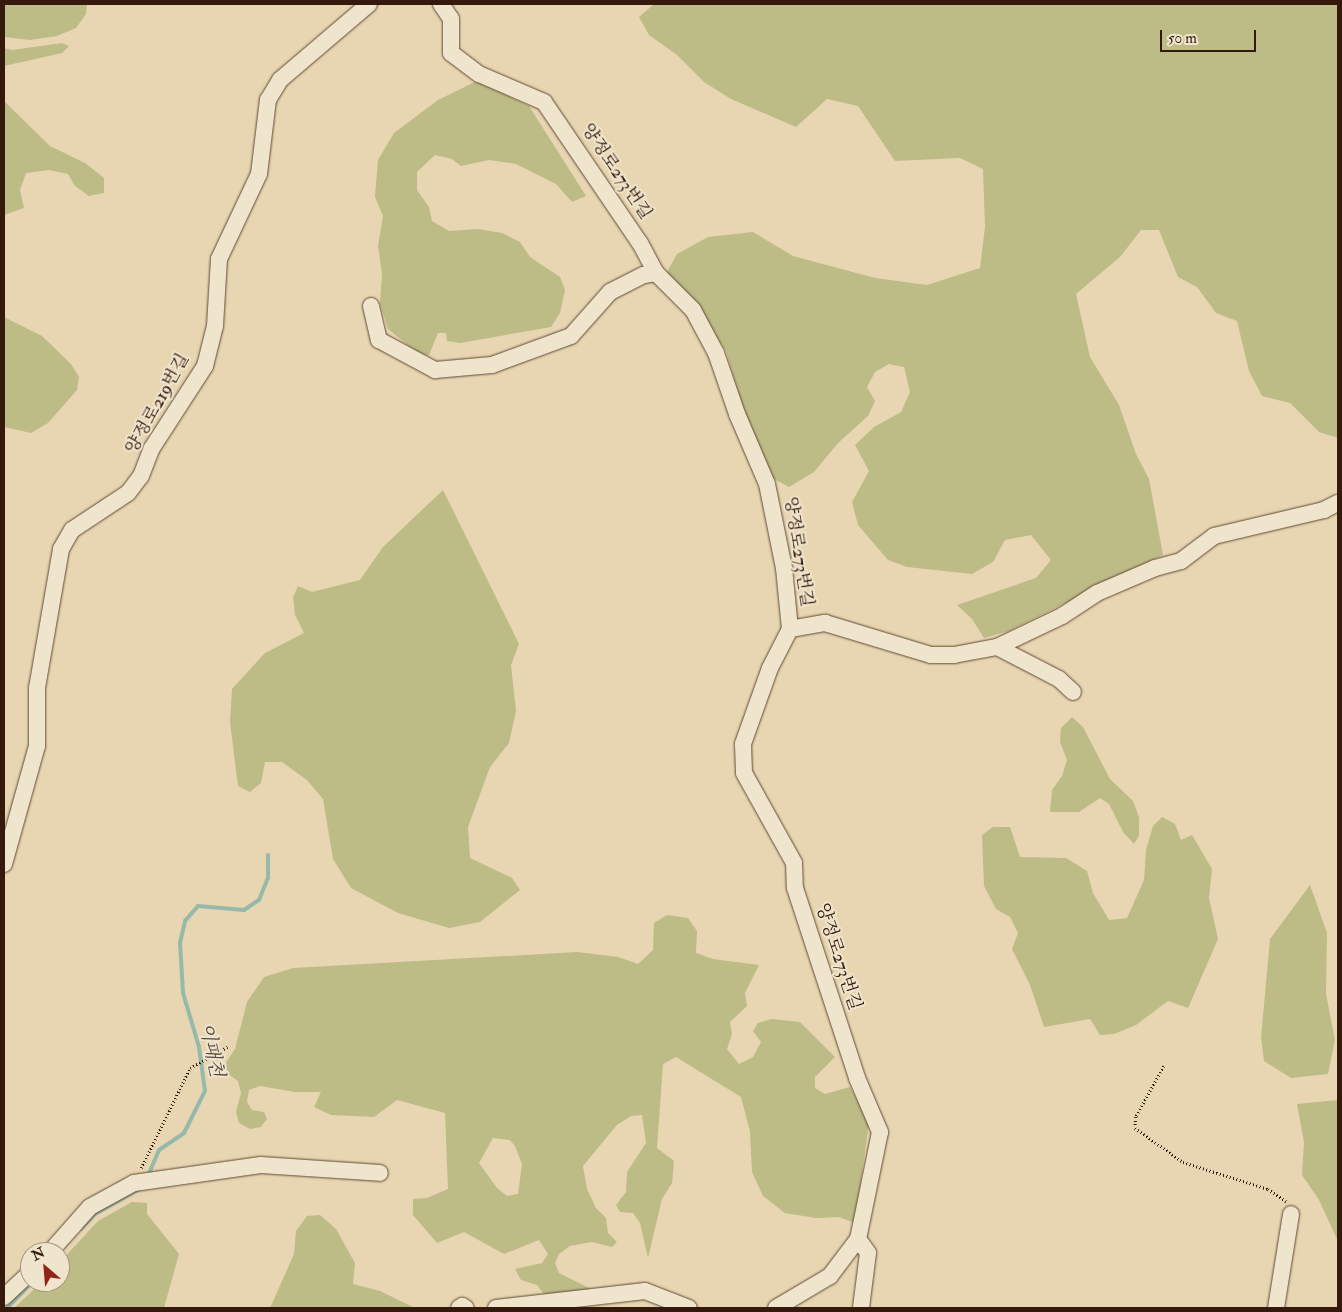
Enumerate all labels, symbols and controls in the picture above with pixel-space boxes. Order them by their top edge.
scale bar [1162,20,1258,52]
text: 50 m [1168,29,1197,48]
street label: 양정로273번길 [576,120,656,224]
street label: 양정로219번길 [121,350,195,458]
street label: 양정로273번길 [779,495,817,609]
street label: 양정로273번길 [811,901,865,1013]
water label: 이패천 [194,1021,228,1079]
north arrow [20,1242,70,1292]
text: N [29,1244,48,1265]

